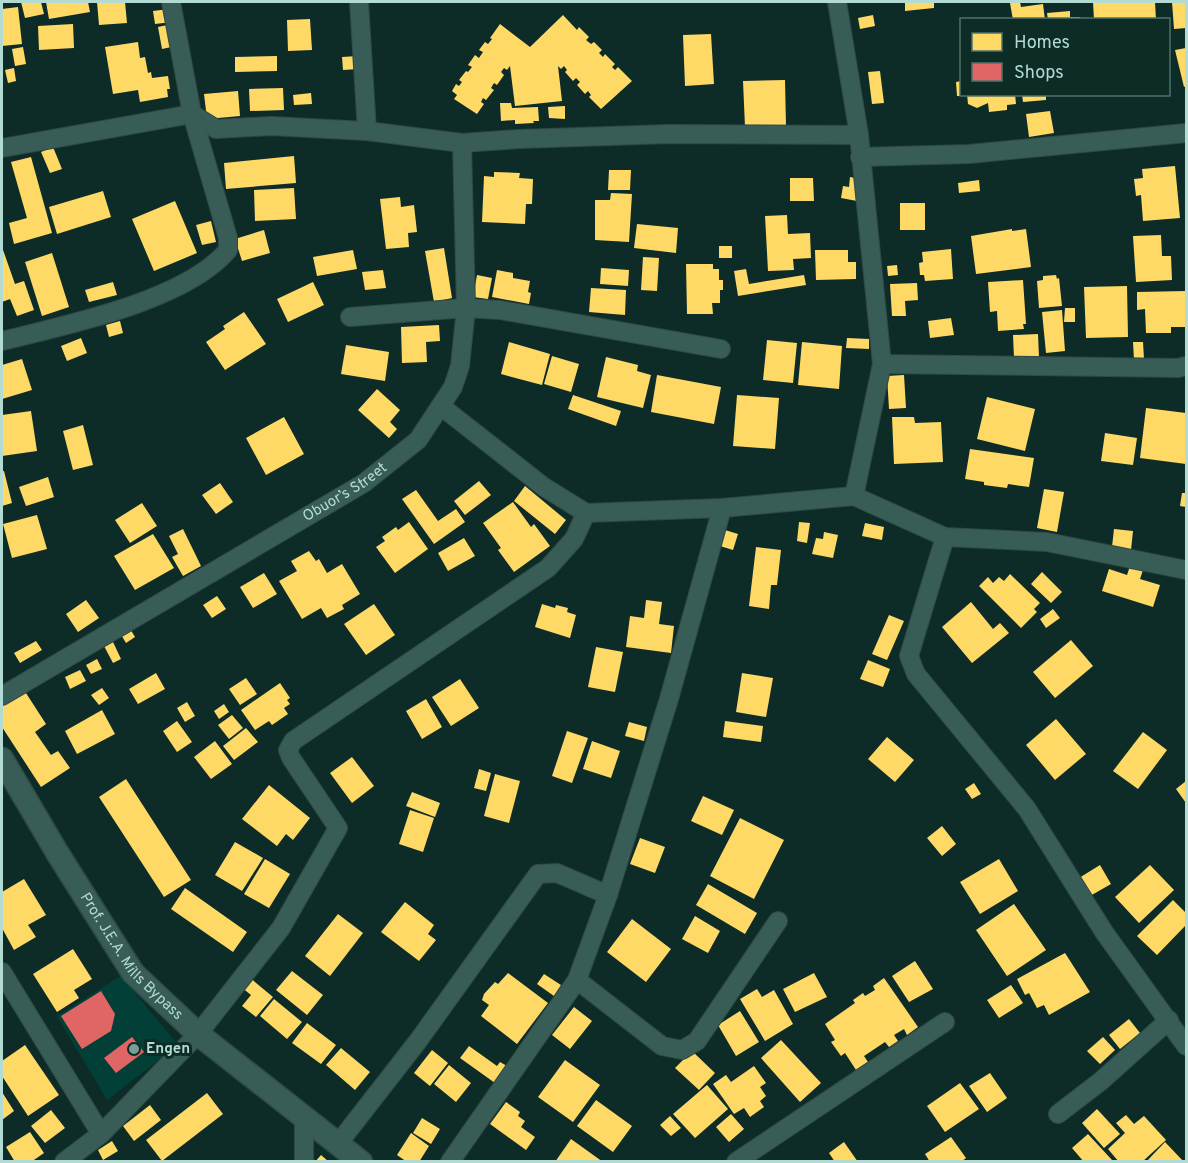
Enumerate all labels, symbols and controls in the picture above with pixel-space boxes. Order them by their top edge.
legend [960,18,1170,96]
text: Homes [1014,32,1070,55]
text: Shops [1014,62,1064,85]
street label: Obuor’s Street [299,459,391,526]
street label: Prof. J.E.A. Mills Bypass [75,889,187,1024]
place label: Engen [146,1040,190,1059]
marker: Engen [127,1042,141,1056]

